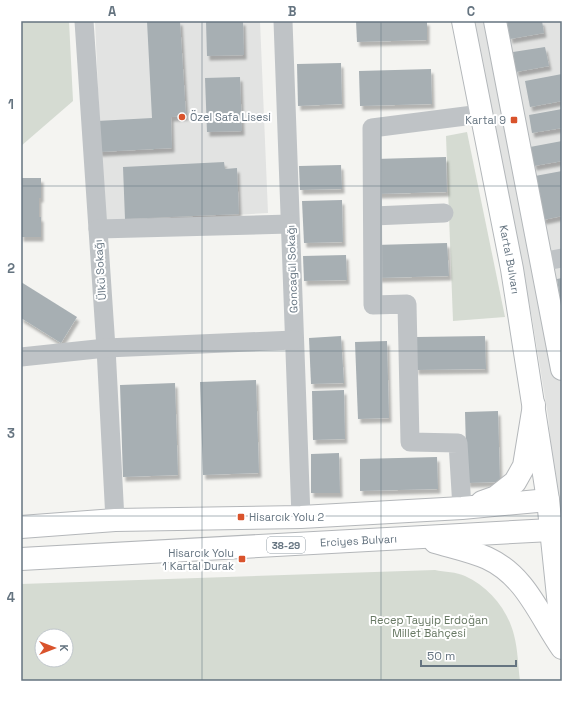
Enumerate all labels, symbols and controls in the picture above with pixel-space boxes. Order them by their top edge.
text: A [108,3,117,20]
text: B [288,3,297,20]
text: C [467,3,475,20]
text: 1 [8,96,14,113]
place label: Özel Safa Lisesi [190,109,271,124]
marker: Özel Safa Lisesi [177,112,187,122]
place label: Kartal 9 [465,113,506,127]
marker: Kartal 9 [509,115,519,125]
street label: Kartal Bulvarı [496,224,523,295]
street label: Goncagül Sokağı [283,225,301,313]
street label: Ülkü Sokağı [90,239,109,301]
text: 2 [7,260,15,277]
text: 3 [7,425,15,442]
place label: Hisarcık Yolu 2 [249,510,325,524]
marker: Hisarcık Yolu 2 [236,512,246,522]
street label: Erciyes Bulvarı [320,531,397,550]
road number: 38-29 [267,537,305,553]
place label: Hisarcık Yolu 1 Kartal Durak [162,546,234,573]
marker: Hisarcık Yolu 1 Kartal Durak [237,554,247,564]
text: 4 [7,589,15,606]
park label: Recep Tayyip Erdoğan Millet Bahçesi [370,613,488,640]
north arrow [34,628,74,668]
scale bar [421,642,516,668]
text: K [57,645,71,652]
text: 50 m [427,648,455,664]

